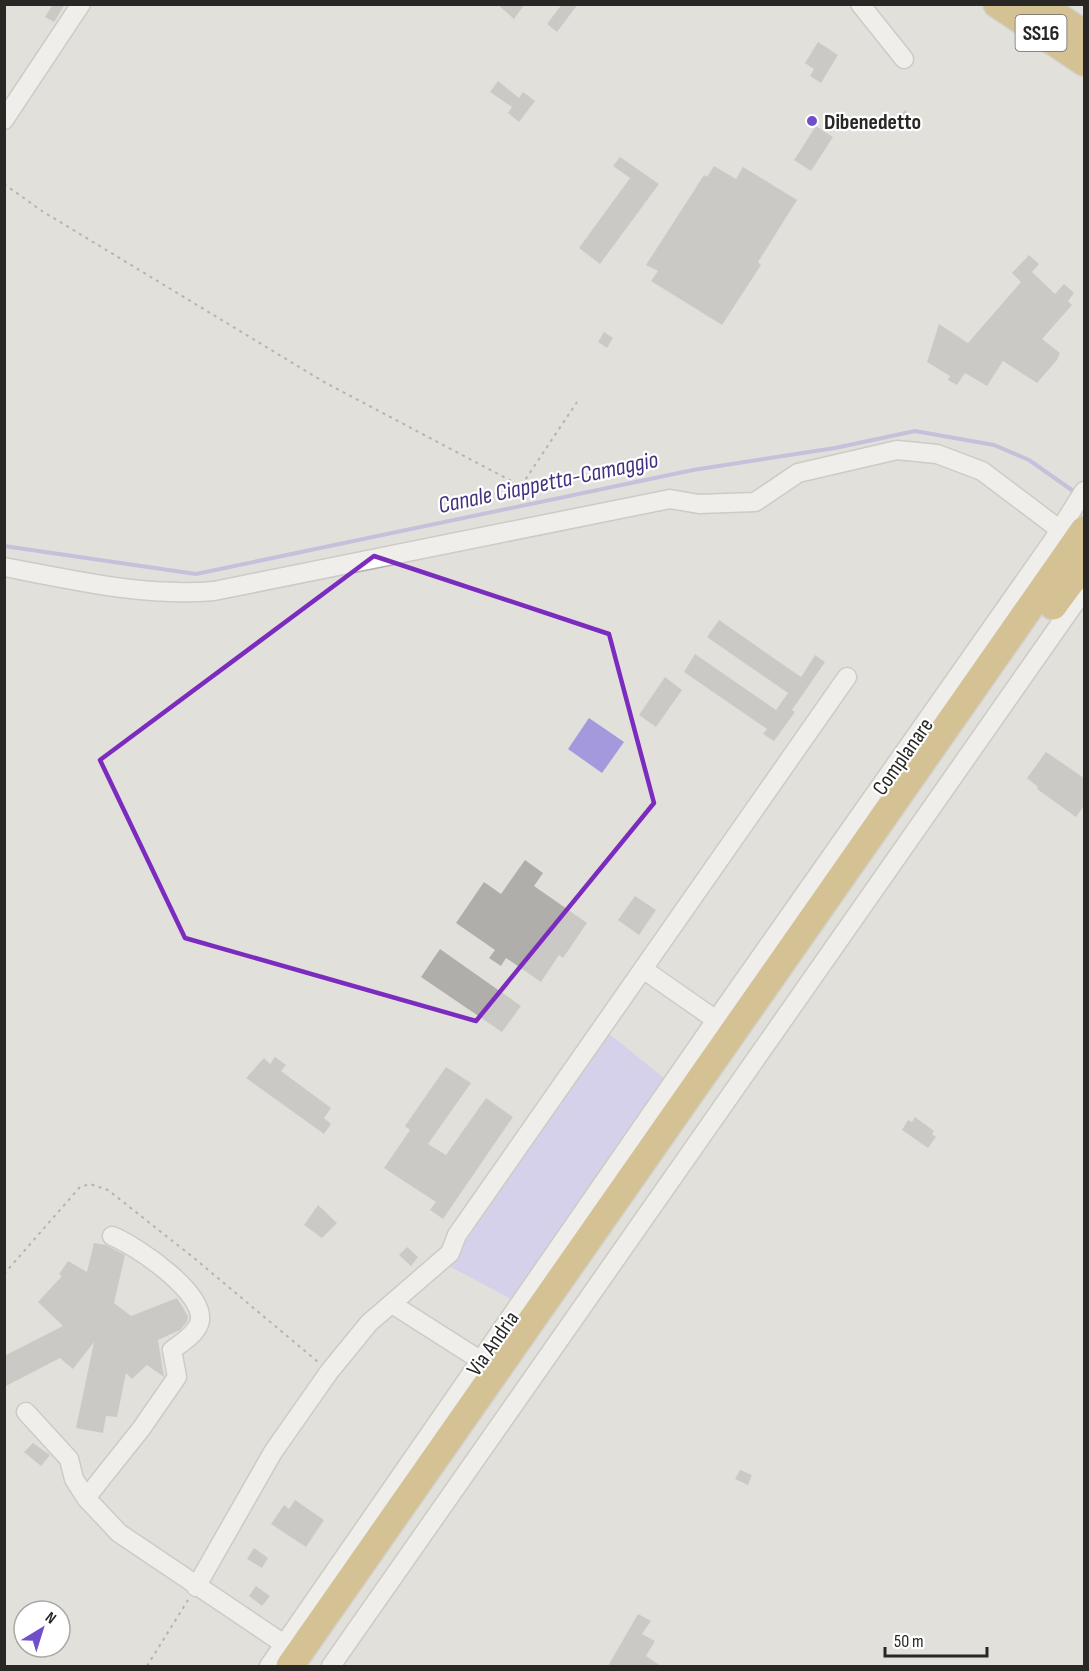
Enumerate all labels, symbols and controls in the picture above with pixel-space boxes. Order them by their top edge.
road number: SS16 [1016,15,1066,51]
place label: Dibenedetto [824,109,921,136]
marker: Dibenedetto [805,114,819,128]
water label: Canale Ciappetta-Camaggio [435,445,661,520]
street label: Complanare [867,713,940,801]
street label: Via Andria [461,1306,525,1382]
north arrow [12,1599,72,1659]
text: N [41,1608,60,1628]
scale bar [885,1620,987,1658]
text: 50 m [894,1631,924,1652]

